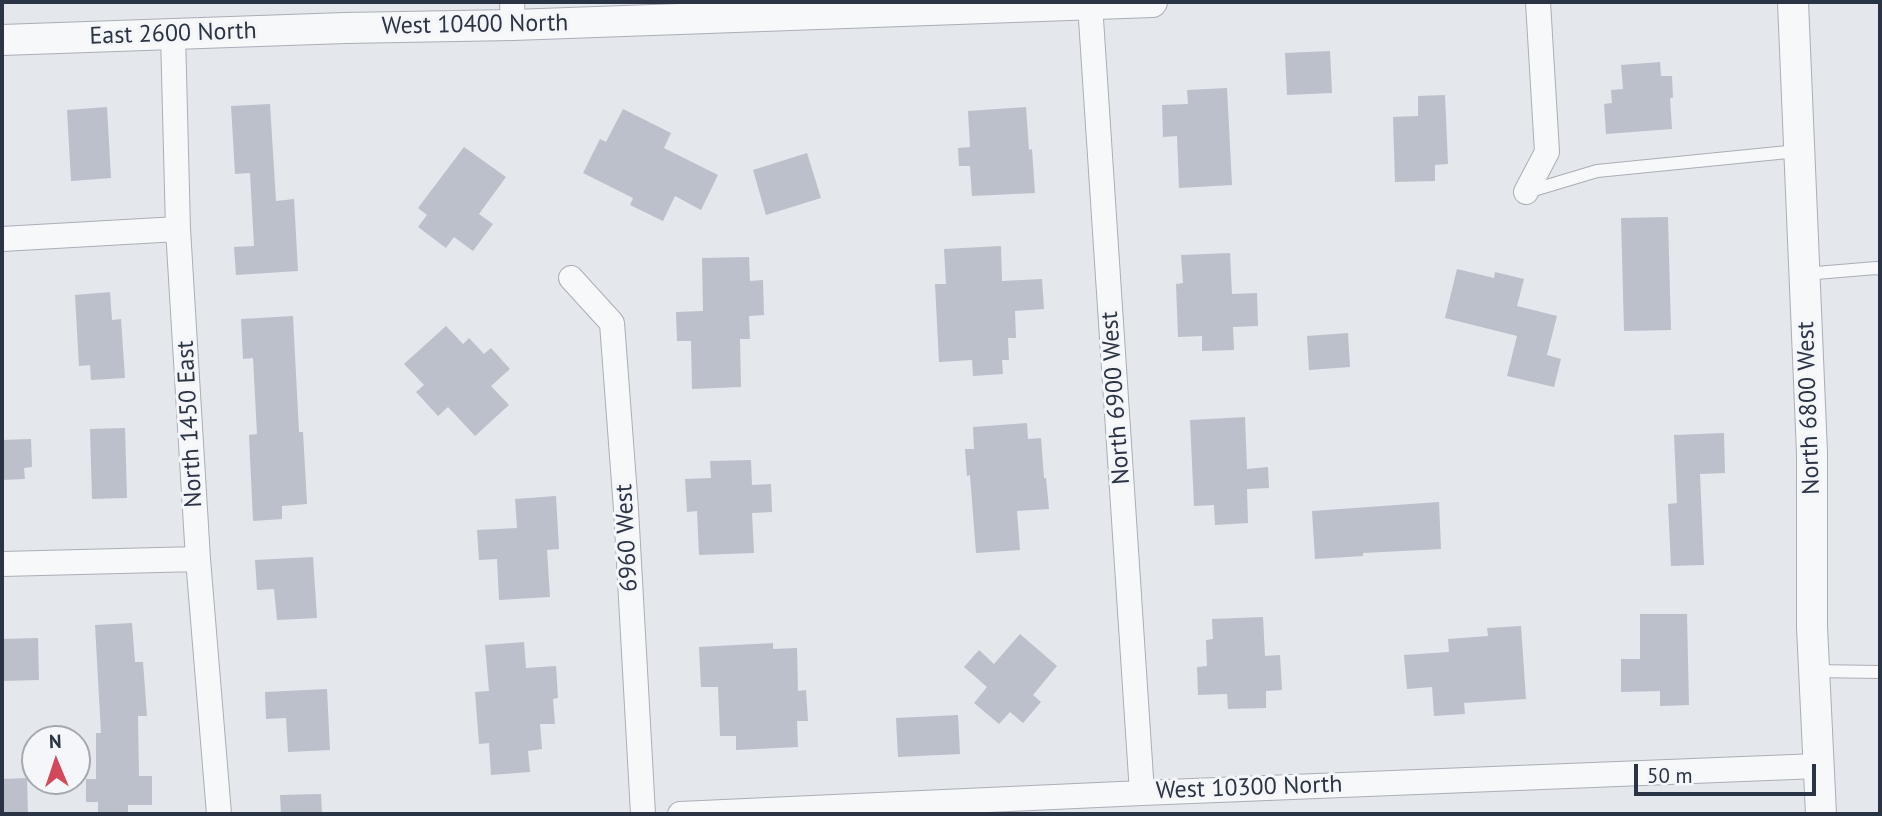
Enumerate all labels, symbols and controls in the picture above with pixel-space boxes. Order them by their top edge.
street label: West 10400 North [381,9,569,41]
street label: East 2600 North [89,17,257,51]
street label: North 6900 West [1096,310,1136,486]
street label: North 6800 West [1792,321,1826,495]
street label: North 1450 East [171,340,209,508]
street label: 6960 West [610,483,644,593]
north arrow [21,725,91,795]
text: N [49,729,62,753]
scale bar [1637,750,1819,794]
text: 50 m [1647,762,1693,789]
street label: West 10300 North [1155,770,1343,806]

